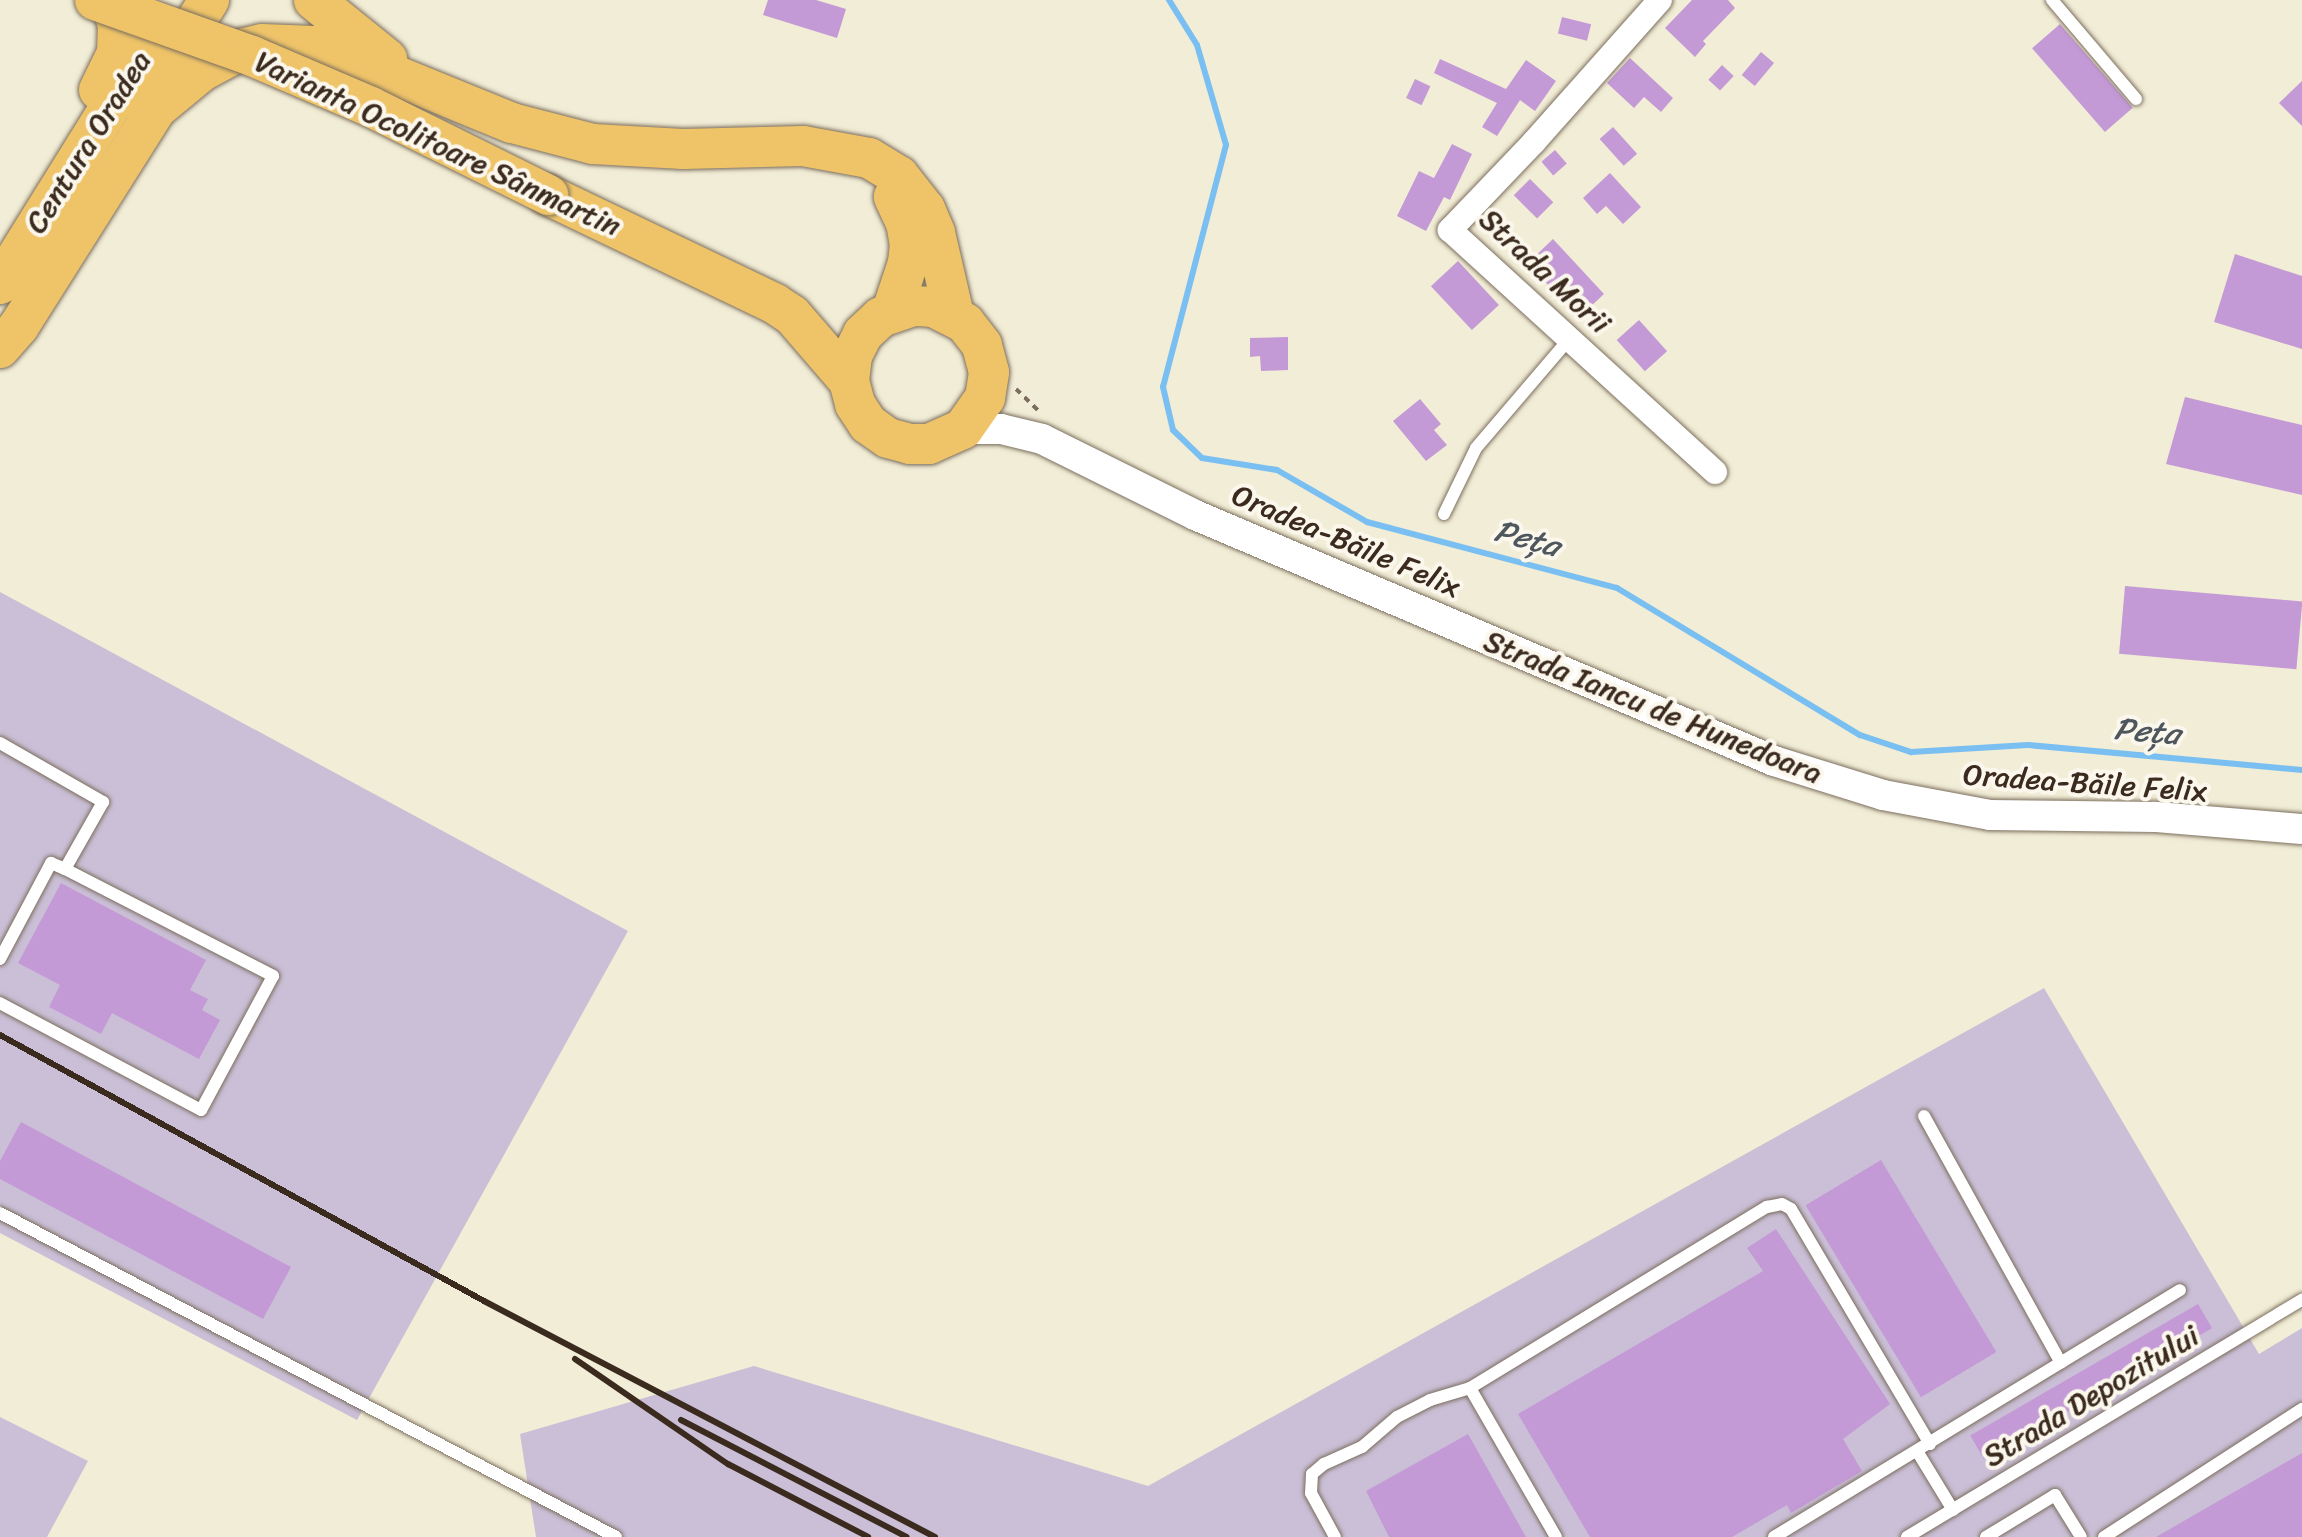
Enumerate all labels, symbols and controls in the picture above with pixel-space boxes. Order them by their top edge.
street label: Varianta Ocolitoare Sânmartin [249,43,627,245]
street label: Centura Oradea [18,44,158,240]
street label: Strada Morii [1472,201,1618,341]
street label: Oradea-Băile Felix [1226,477,1466,605]
water label: Peța [1490,512,1564,566]
street label: Strada Iancu de Hunedoara [1479,623,1827,791]
water label: Peța [2112,710,2182,754]
street label: Oradea-Băile Felix [1962,756,2208,810]
street label: Strada Depozitului [1976,1317,2206,1475]

